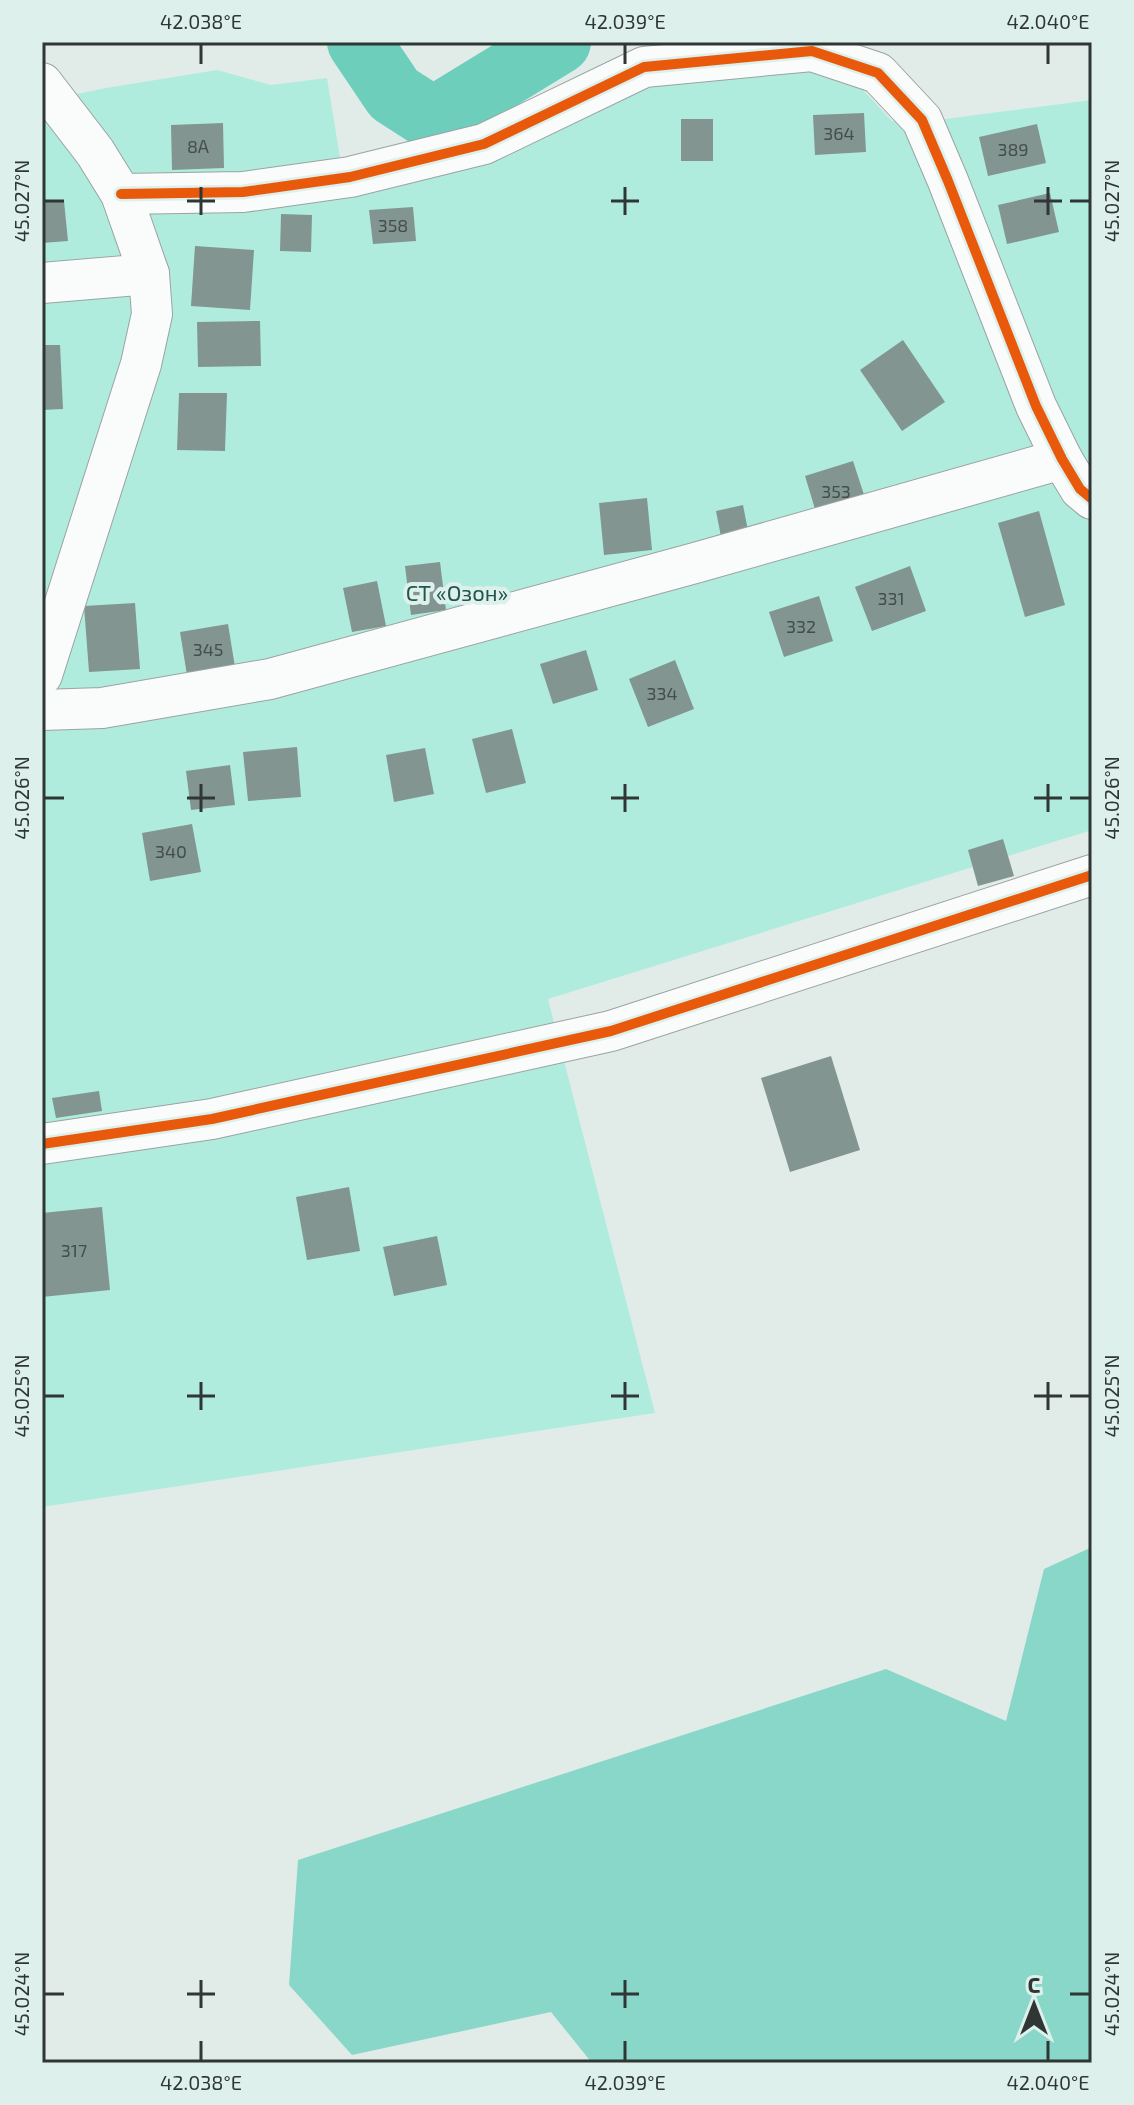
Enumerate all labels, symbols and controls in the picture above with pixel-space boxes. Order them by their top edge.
text: 42.038°E [160,9,242,33]
text: 42.039°E [584,9,666,33]
text: 42.040°E [1007,9,1090,33]
house number: 364 [823,122,855,144]
house number: 8А [187,135,210,157]
house number: 389 [997,138,1029,160]
text: 45.027°N [9,160,33,242]
text: 45.027°N [1099,160,1123,242]
house number: 358 [378,214,408,236]
house number: 353 [821,480,851,502]
park label: СТ «Озон» [406,579,508,605]
house number: 331 [877,587,905,609]
house number: 332 [786,615,816,637]
house number: 345 [193,638,223,660]
house number: 334 [646,682,678,704]
text: 45.026°N [9,756,33,840]
text: 45.026°N [1099,756,1123,840]
house number: 340 [155,840,187,862]
house number: 317 [61,1239,87,1261]
text: 45.025°N [9,1355,33,1437]
text: 45.025°N [1099,1355,1123,1437]
text: 45.024°N [9,1952,33,2036]
text: 45.024°N [1099,1952,1123,2036]
north arrow [994,1965,1074,2045]
text: С [1028,1971,1041,1997]
text: 42.038°E [160,2070,242,2094]
text: 42.039°E [584,2070,666,2094]
text: 42.040°E [1007,2070,1090,2094]

